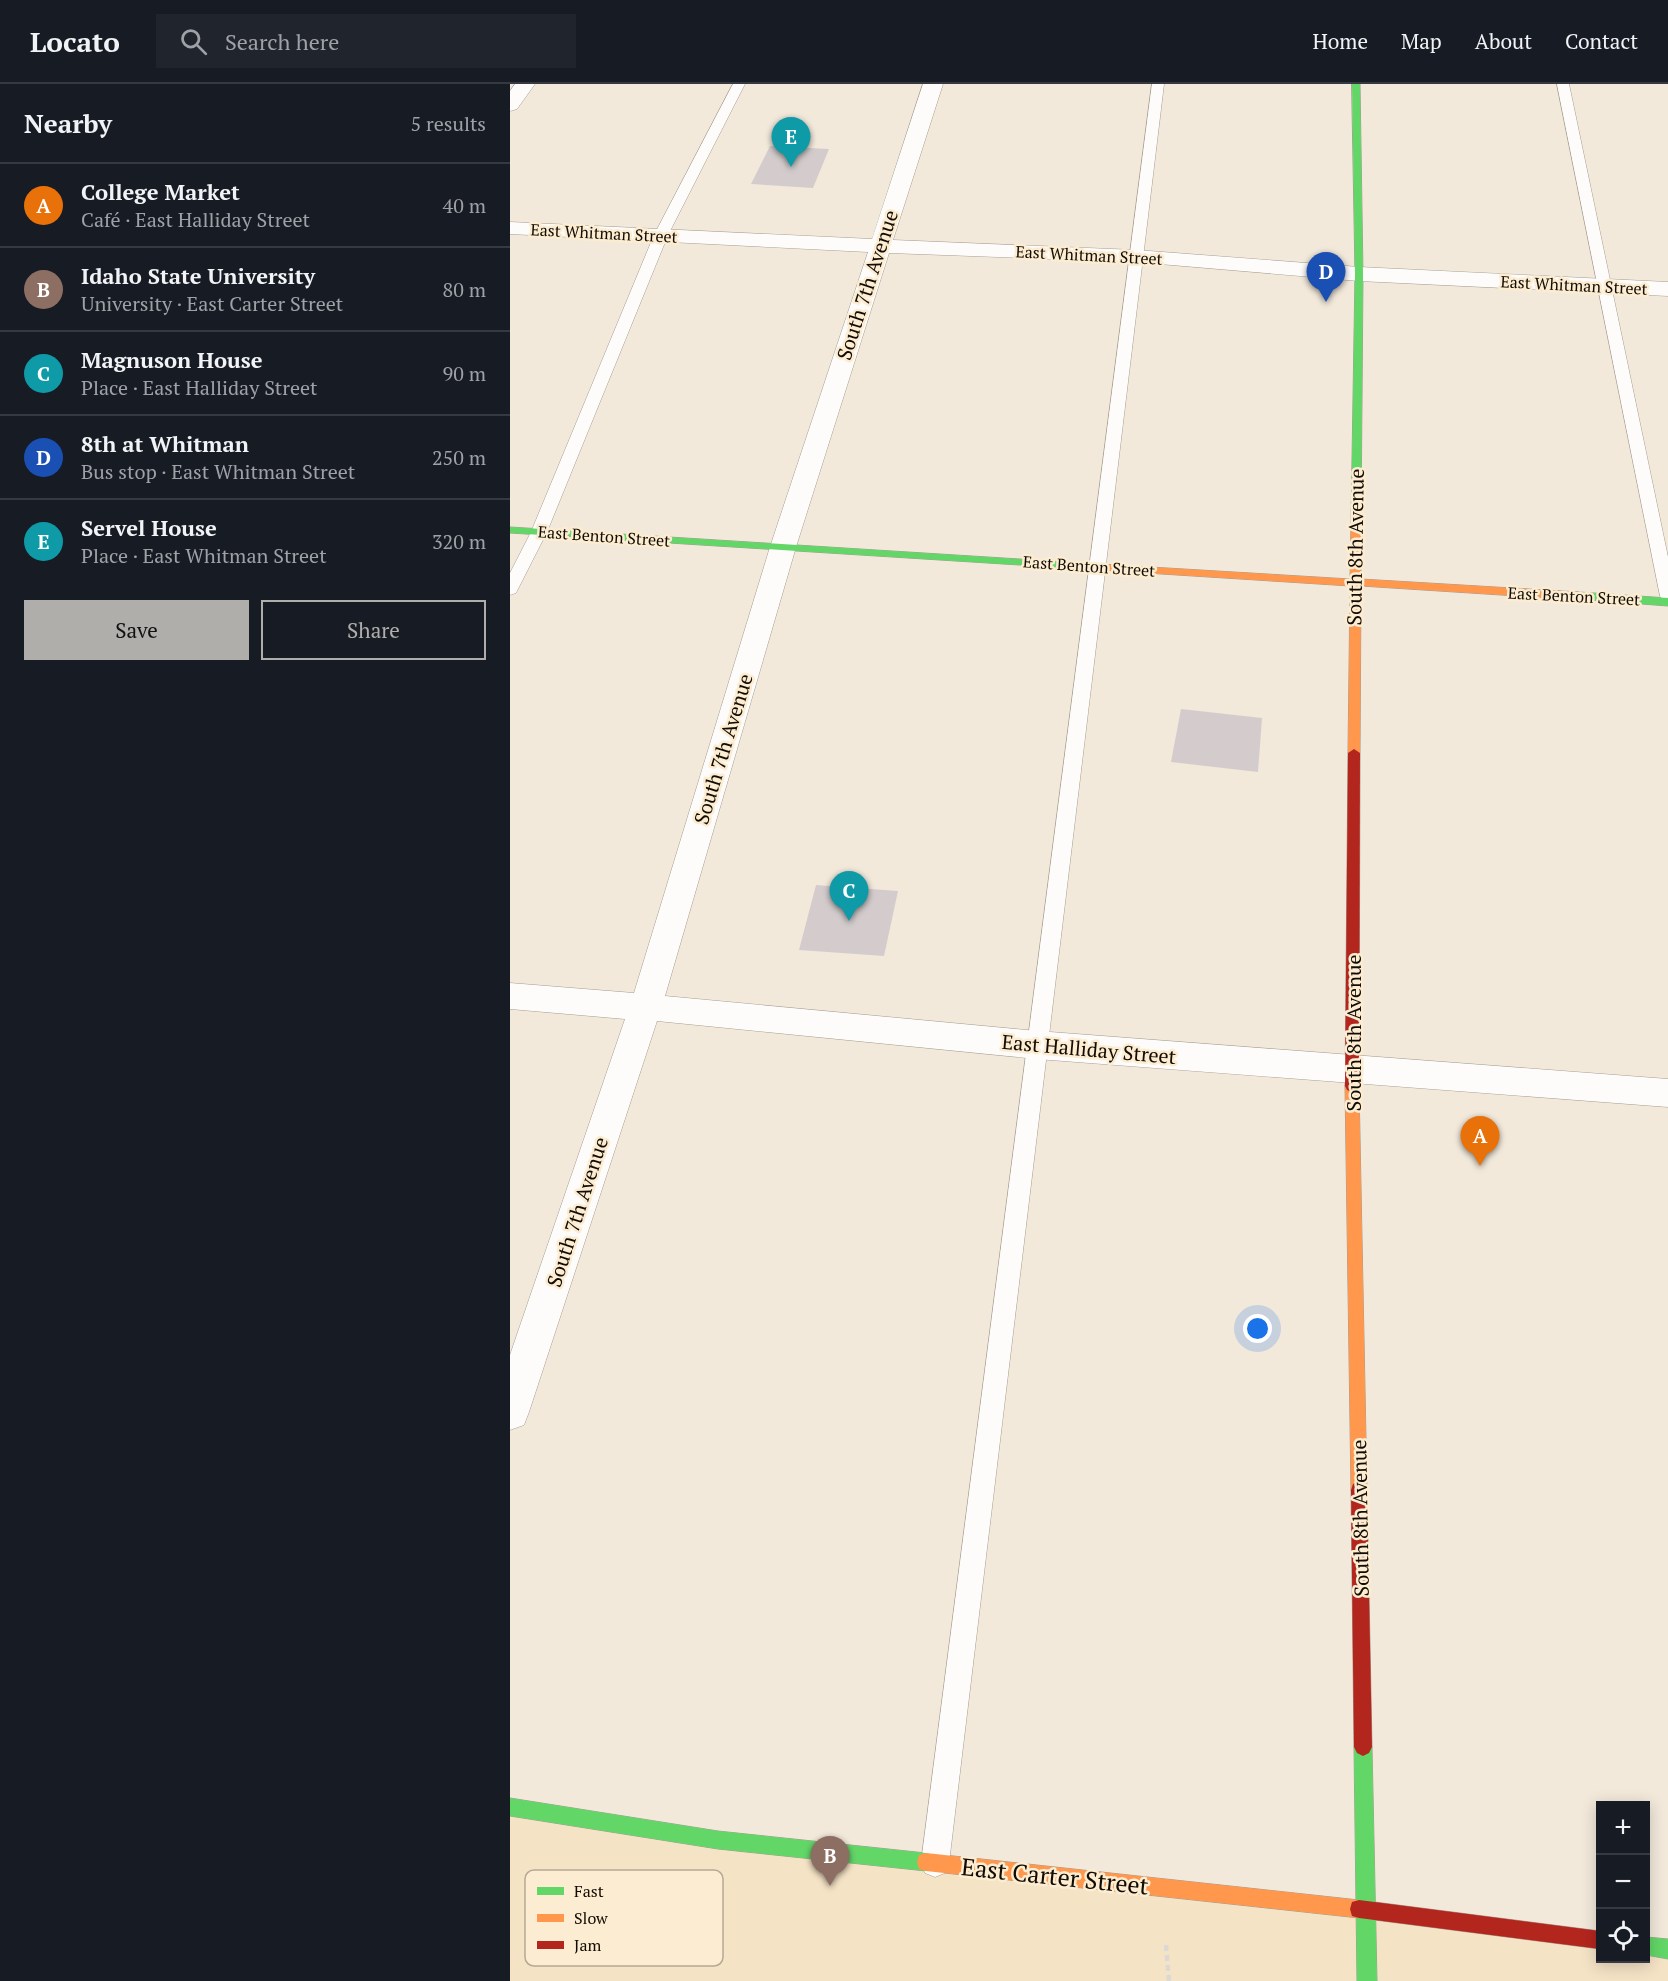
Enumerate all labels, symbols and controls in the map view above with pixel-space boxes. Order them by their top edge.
search box [156,14,576,68]
text: Locato [30,23,120,60]
icon: search [177,25,210,58]
text: Search here [225,27,339,56]
text: Home [1312,27,1368,55]
text: Map [1401,27,1442,55]
text: About [1475,27,1532,55]
text: Contact [1565,27,1638,55]
text: Nearby [24,106,112,140]
text: 5 results [411,110,486,137]
pin: E [772,118,810,167]
text: College Market [81,177,240,206]
text: A [36,192,51,219]
text: 40 m [443,192,486,219]
text: Café · East Halliday Street [81,206,310,233]
street label: South 7th Avenue [830,207,904,363]
street label: East Whitman Street [530,218,678,248]
street label: East Whitman Street [1015,240,1163,270]
pin: D [1306,252,1346,302]
text: Idaho State University [81,261,315,290]
street label: East Whitman Street [1500,270,1648,300]
text: B [37,276,50,303]
text: 80 m [443,276,486,303]
text: University · East Carter Street [81,290,343,317]
text: Magnuson House [81,345,263,374]
text: C [37,360,50,387]
text: 90 m [443,360,486,387]
text: Place · East Halliday Street [81,374,318,401]
text: 8th at Whitman [81,429,249,458]
text: D [36,444,51,471]
text: 250 m [432,444,486,471]
text: Bus stop · East Whitman Street [81,458,355,485]
street label: South 8th Avenue [1340,468,1370,626]
text: Servel House [81,513,217,542]
street label: East Benton Street [537,520,671,552]
text: E [37,528,50,555]
text: 320 m [432,528,486,555]
text: Place · East Whitman Street [81,542,327,569]
street label: East Benton Street [1022,550,1156,582]
street label: East Benton Street [1507,582,1641,610]
button: Save [24,600,249,660]
button: Share [261,600,486,660]
street label: South 7th Avenue [687,670,759,828]
pin: C [830,872,868,921]
street label: South 8th Avenue [1340,954,1367,1112]
street label: East Halliday Street [1001,1028,1178,1070]
pin: A [1460,1116,1500,1166]
street label: South 7th Avenue [540,1134,614,1290]
your location [1243,1314,1272,1343]
street label: South 8th Avenue [1345,1439,1375,1597]
map controls [1596,1801,1650,1963]
button: + [1596,1801,1650,1855]
pin: B [810,1836,850,1886]
street label: East Carter Street [960,1850,1150,1902]
button: − [1596,1855,1650,1909]
legend [525,1870,723,1966]
text: Fast [574,1880,604,1902]
text: Slow [574,1907,608,1929]
button: locate [1596,1909,1650,1963]
text: Jam [574,1934,602,1956]

